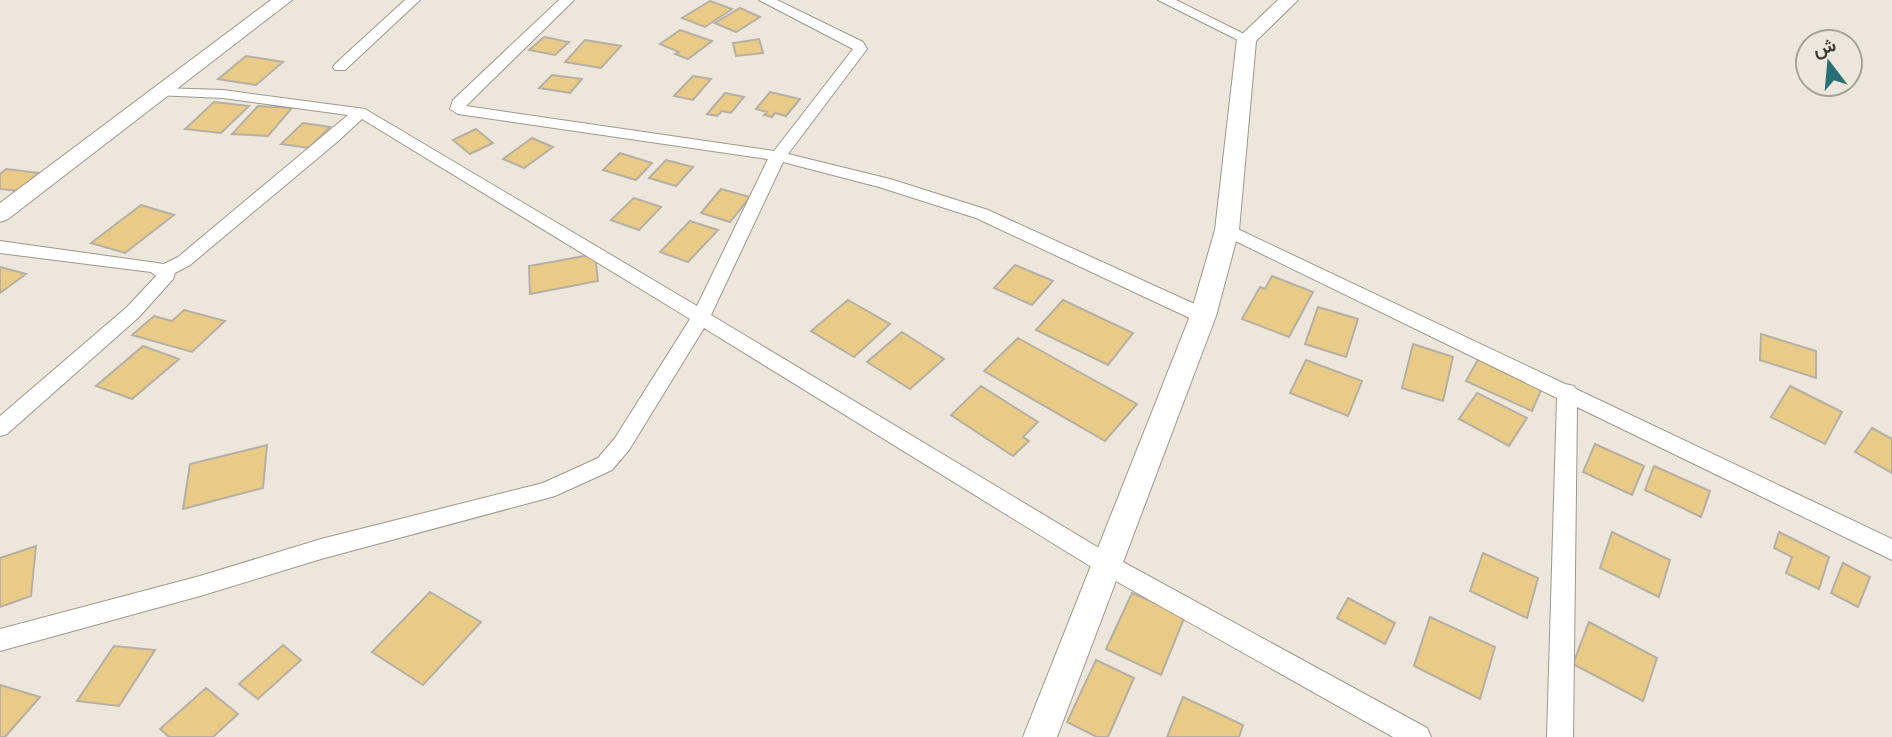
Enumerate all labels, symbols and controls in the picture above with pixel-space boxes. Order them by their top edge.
north arrow [1794,28,1864,98]
text: ش [1810,32,1839,61]

